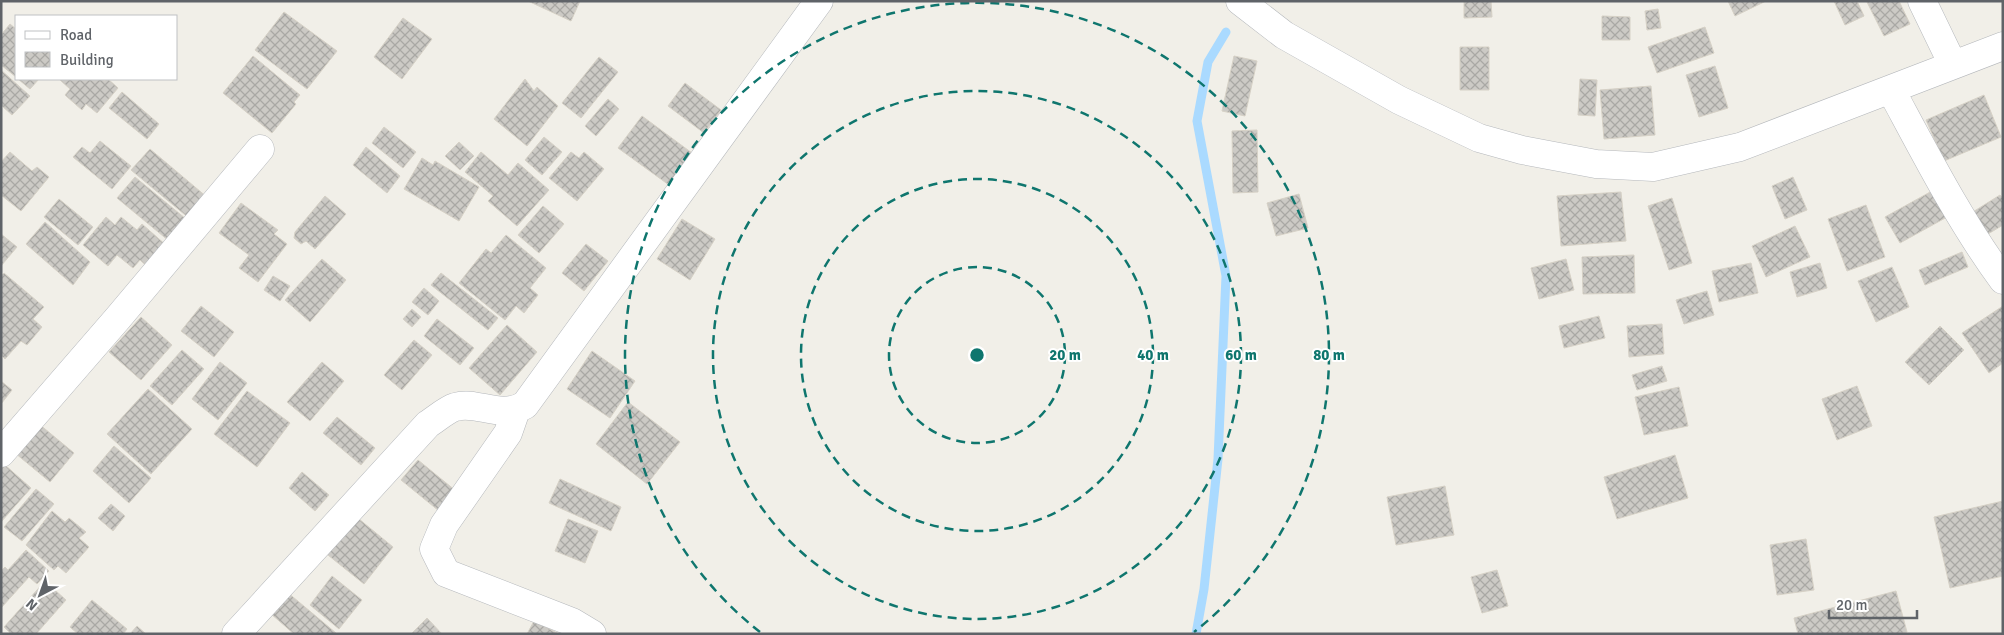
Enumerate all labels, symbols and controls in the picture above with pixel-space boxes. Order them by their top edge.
legend [15,15,178,80]
text: Road [60,26,92,44]
text: Building [60,51,114,69]
centre of rings [968,346,986,364]
text: 20 m [1049,346,1081,364]
text: 40 m [1137,346,1169,364]
text: 60 m [1225,346,1257,364]
text: 80 m [1313,346,1345,364]
north arrow [15,570,65,620]
scale bar [1829,588,1916,620]
text: N [23,595,41,614]
text: 20 m [1836,596,1867,614]

